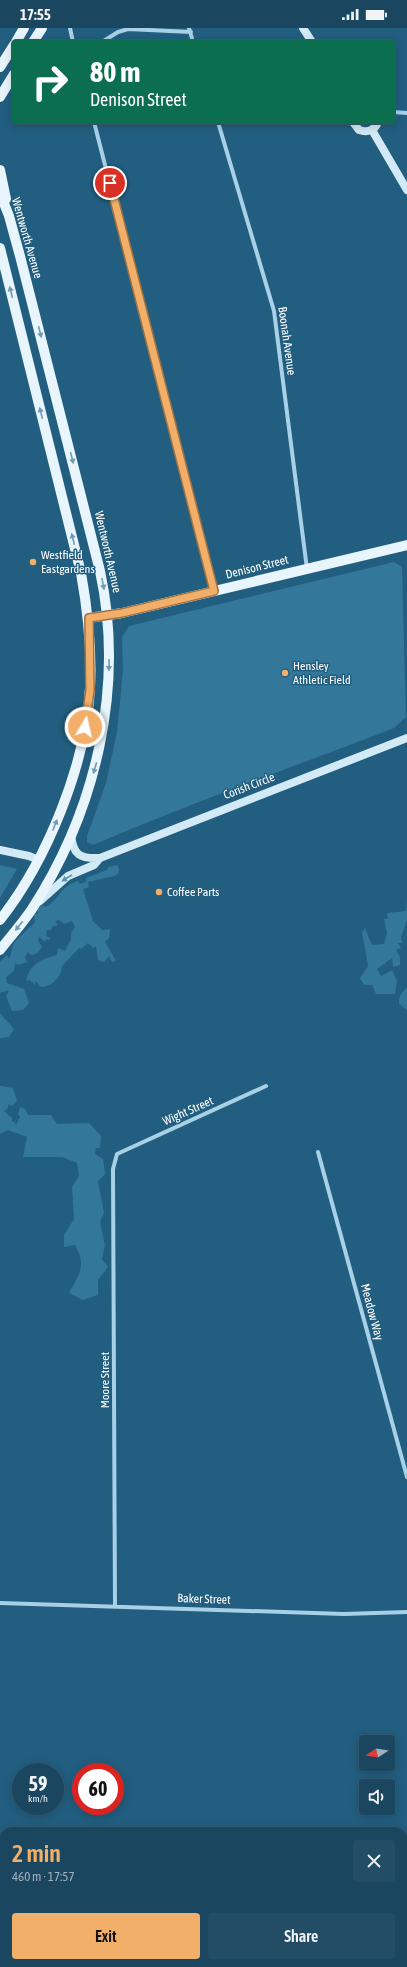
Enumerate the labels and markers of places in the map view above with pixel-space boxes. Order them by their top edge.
pin [93,166,127,200]
place label: Westfield Eastgardens [41,548,95,576]
marker: Westfield Eastgardens [28,557,38,567]
place label: Hensley Athletic Field [293,659,351,687]
marker: Hensley Athletic Field [280,668,290,678]
place label: Coffee Parts [167,885,219,899]
marker: Coffee Parts [154,887,164,897]

